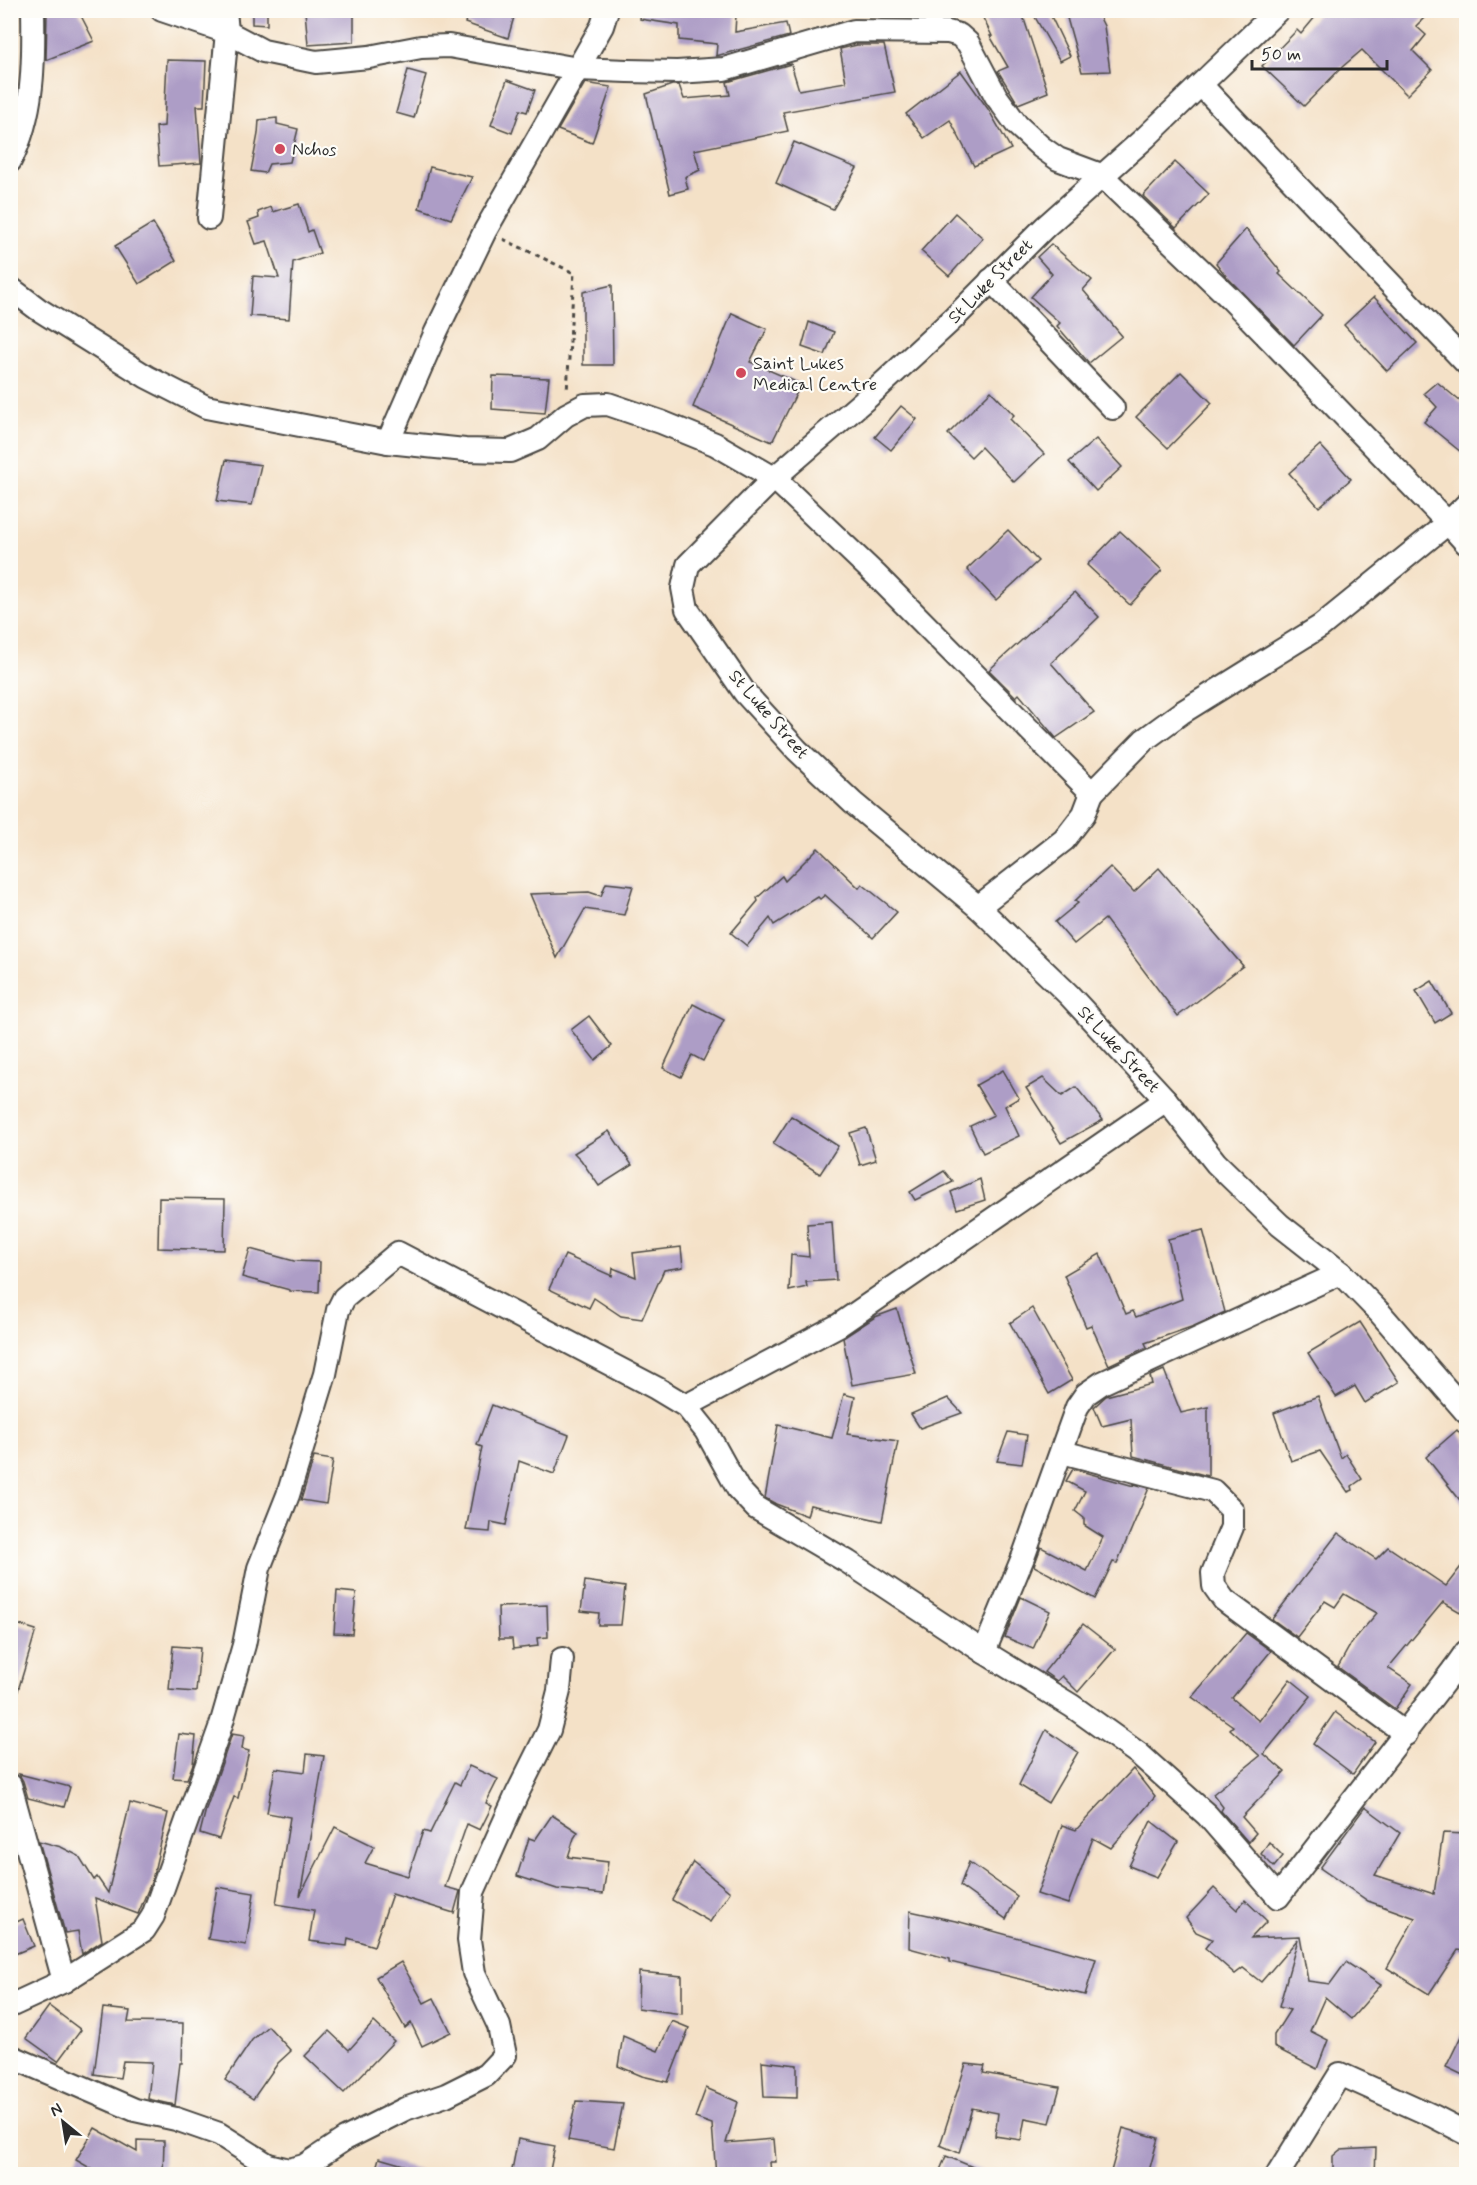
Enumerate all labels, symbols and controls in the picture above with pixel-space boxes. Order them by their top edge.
scale bar [1252,33,1387,71]
text: 50 m [1261,43,1301,67]
place label: Nchos [292,138,337,162]
marker: Nchos [273,142,287,156]
street label: St Luke Street [943,234,1039,329]
place label: Saint Lukes Medical Centre [753,352,877,397]
marker: Saint Lukes Medical Centre [734,366,748,380]
street label: St Luke Street [723,665,814,765]
street label: St Luke Street [1072,1001,1165,1099]
north arrow [33,2092,93,2152]
text: N [46,2099,66,2122]

